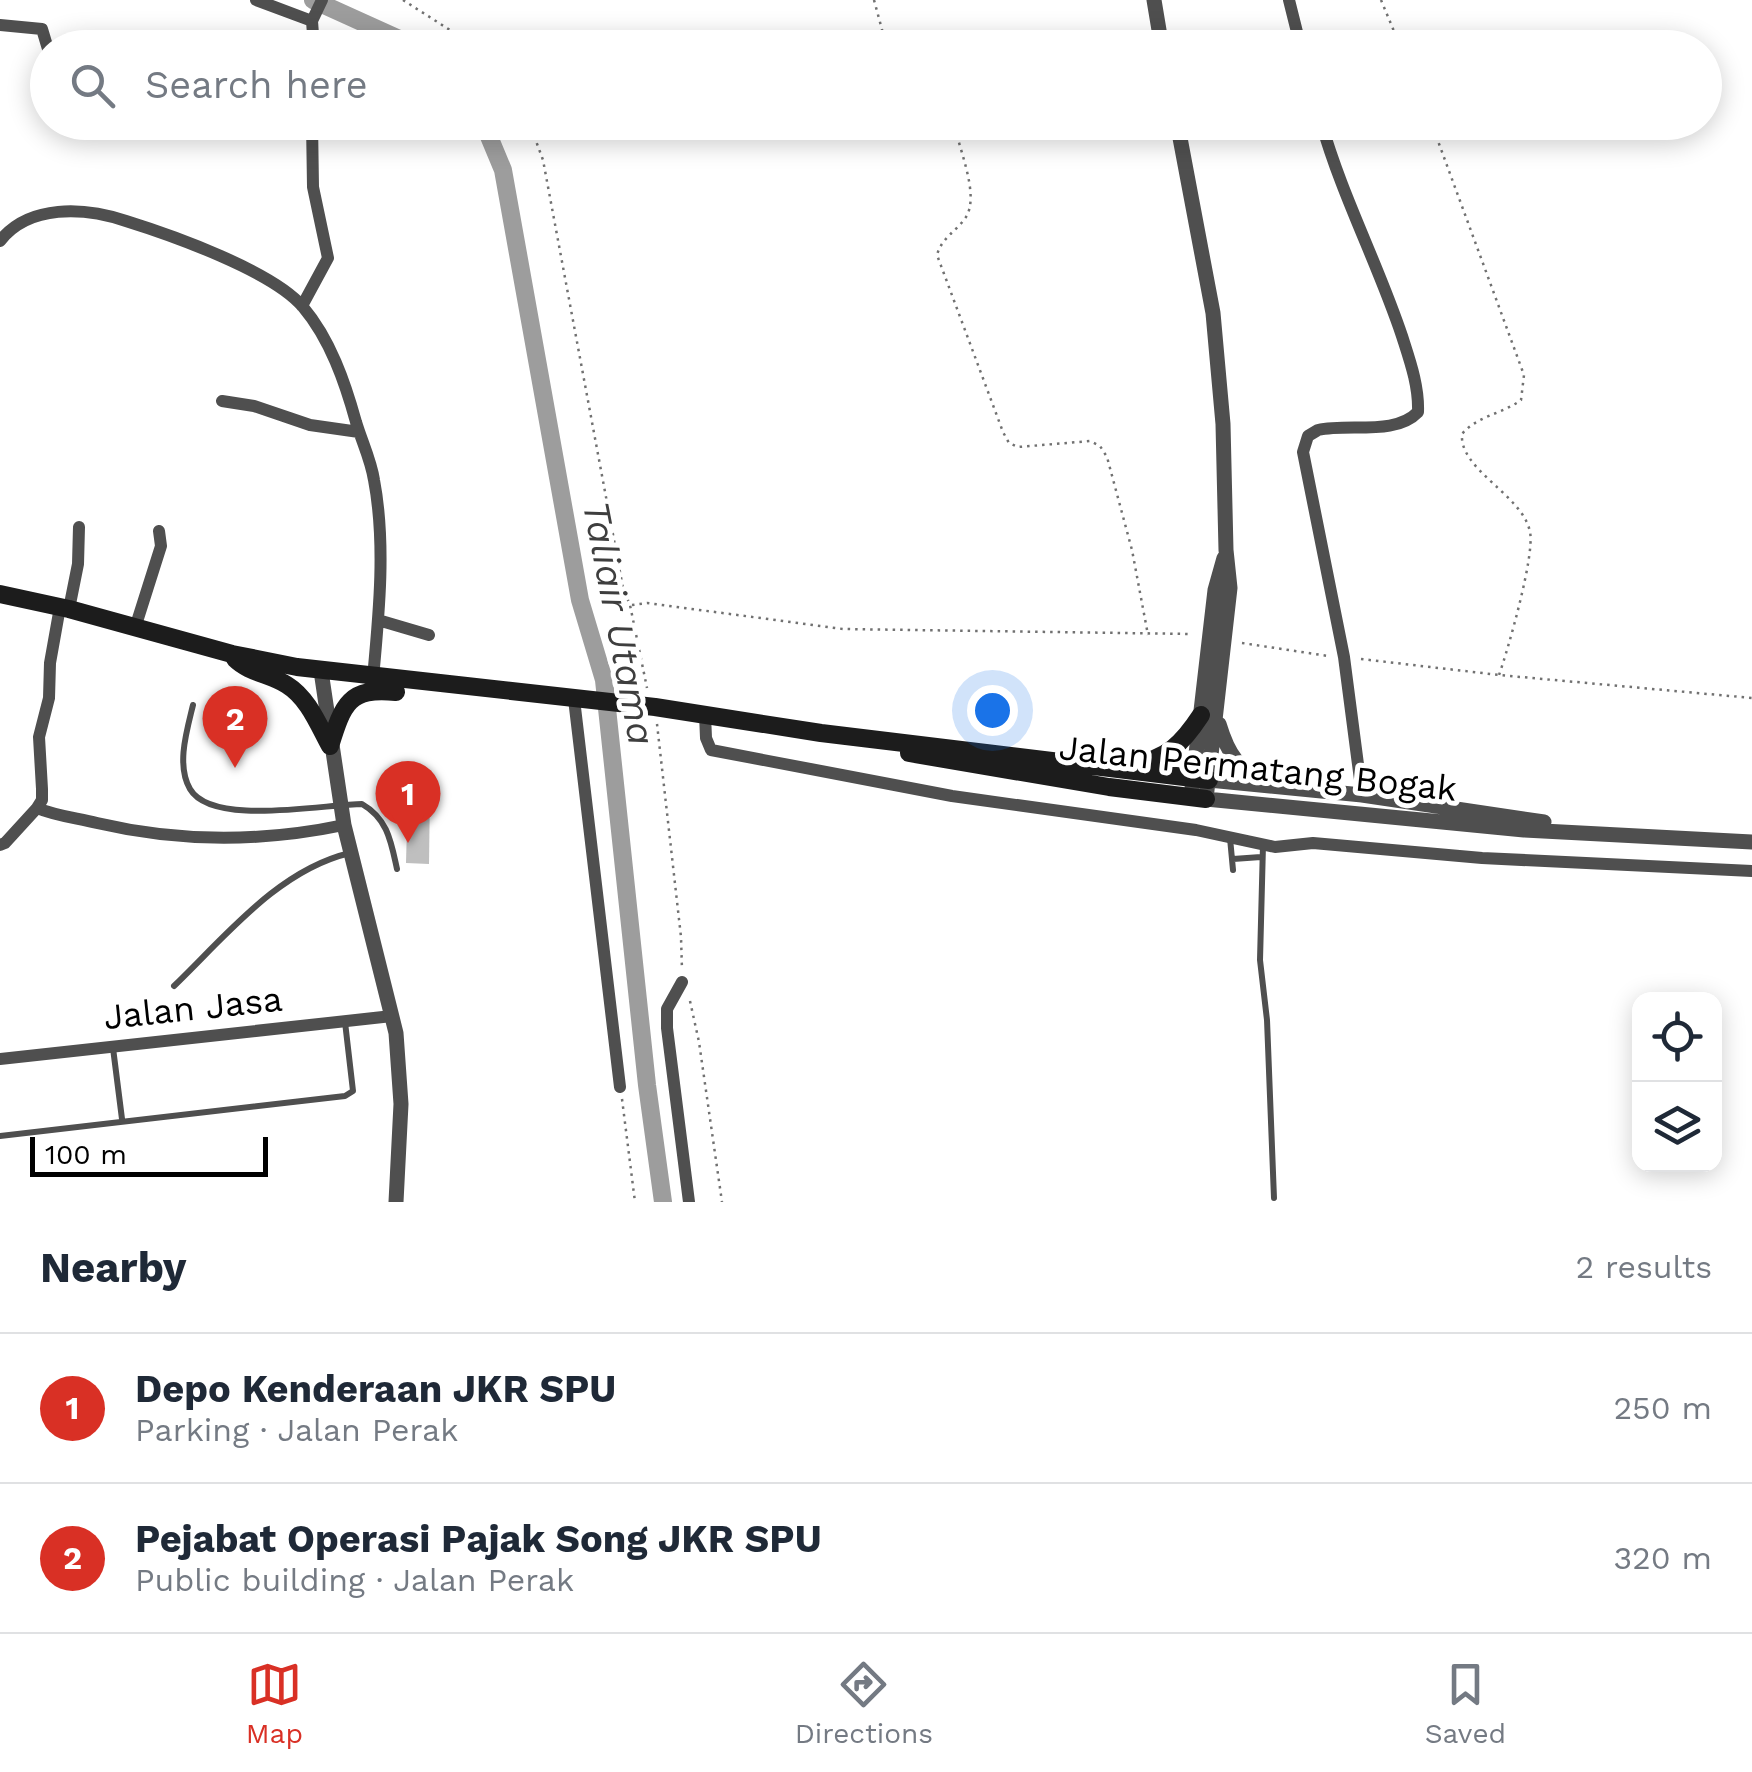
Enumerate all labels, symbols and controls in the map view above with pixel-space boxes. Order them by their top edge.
search box [30,30,1722,140]
icon: search [65,58,120,113]
text: Search here [145,63,368,107]
water label: Taliair Utama [574,497,664,749]
your location [967,685,1018,736]
pin: 2 [202,686,268,768]
street label: Jalan Permatang Bogak [1057,726,1459,810]
pin: 1 [376,760,440,843]
street label: Jalan Jasa [102,978,284,1038]
map controls [1632,992,1722,1172]
button: locate [1632,992,1722,1082]
button: layers [1632,1082,1722,1172]
scale bar [30,1132,268,1176]
text: 100 m [45,1138,127,1171]
text: Nearby [40,1243,187,1292]
text: 2 results [1575,1248,1712,1286]
text: Depo Kenderaan JKR SPU [135,1367,616,1411]
text: 1 [66,1389,79,1427]
text: 250 m [1613,1389,1712,1427]
text: Parking · Jalan Perak [135,1411,458,1449]
text: Pejabat Operasi Pajak Song JKR SPU [135,1517,822,1561]
text: 2 [63,1539,82,1577]
text: 320 m [1613,1539,1712,1577]
text: Public building · Jalan Perak [135,1561,574,1599]
tab: Map [246,1657,303,1750]
tab: Directions [795,1657,933,1750]
tab: Saved [1425,1657,1506,1750]

